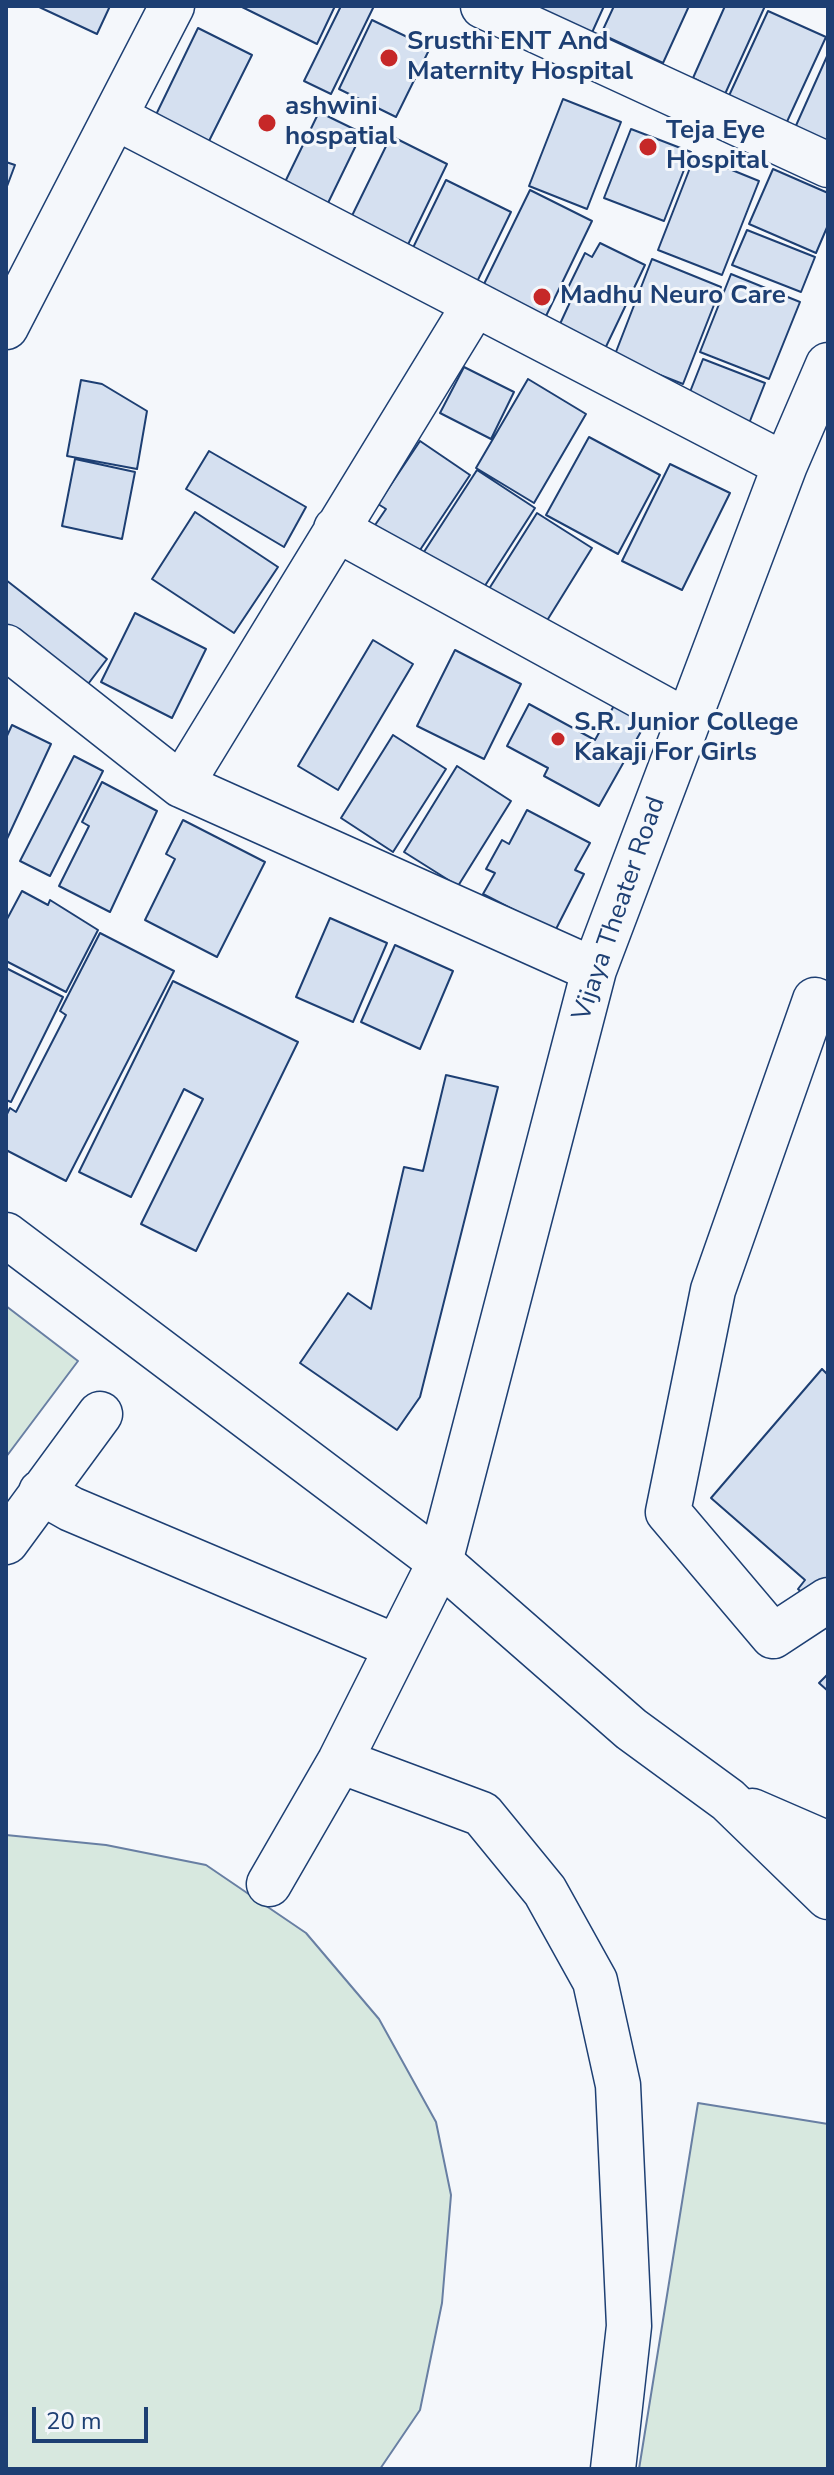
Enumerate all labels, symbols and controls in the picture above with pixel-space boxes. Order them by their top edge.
place label: Srusthi ENT And Maternity Hospital [407,27,633,88]
marker: Srusthi ENT And Maternity Hospital [378,47,400,69]
place label: ashwini hospatial [285,92,397,154]
marker: ashwini hospatial [256,112,278,134]
place label: Teja Eye Hospital [666,116,768,178]
marker: Teja Eye Hospital [637,136,659,158]
place label: Madhu Neuro Care [560,281,786,313]
marker: Madhu Neuro Care [531,286,553,308]
place label: S.R. Junior College Kakaji For Girls [574,708,798,770]
marker: S.R. Junior College Kakaji For Girls [549,730,567,748]
street label: Vijaya Theater Road [567,793,673,1025]
scale bar [36,2391,152,2441]
text: 20 m [46,2405,102,2437]

